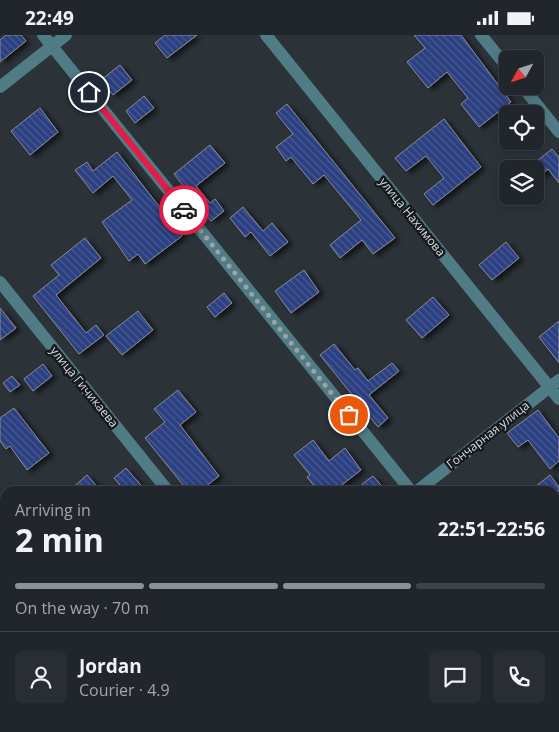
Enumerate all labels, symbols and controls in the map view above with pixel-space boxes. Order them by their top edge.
text: 22:49 [25,5,74,31]
north arrow [499,50,544,95]
map controls [499,50,544,205]
pin [68,71,110,113]
icon: home [75,78,103,106]
button: locate [499,105,544,150]
button: layers [499,160,544,205]
street label: улица Нахимова [375,174,449,260]
courier [159,185,209,235]
icon: car [170,196,198,224]
street label: улица Гичикаева [46,343,122,431]
pin [328,394,370,436]
street label: Гончарная улица [443,397,533,472]
icon: bag [335,401,363,429]
text: Arriving in [15,499,91,521]
text: 22:51–22:56 [438,516,545,542]
text: 2 min [15,518,104,561]
text: On the way · 70 m [15,597,149,619]
button: person [15,651,67,703]
button: chat [429,651,481,703]
button: phone [493,651,545,703]
text: Jordan [79,653,142,679]
text: Courier · 4.9 [79,679,170,701]

